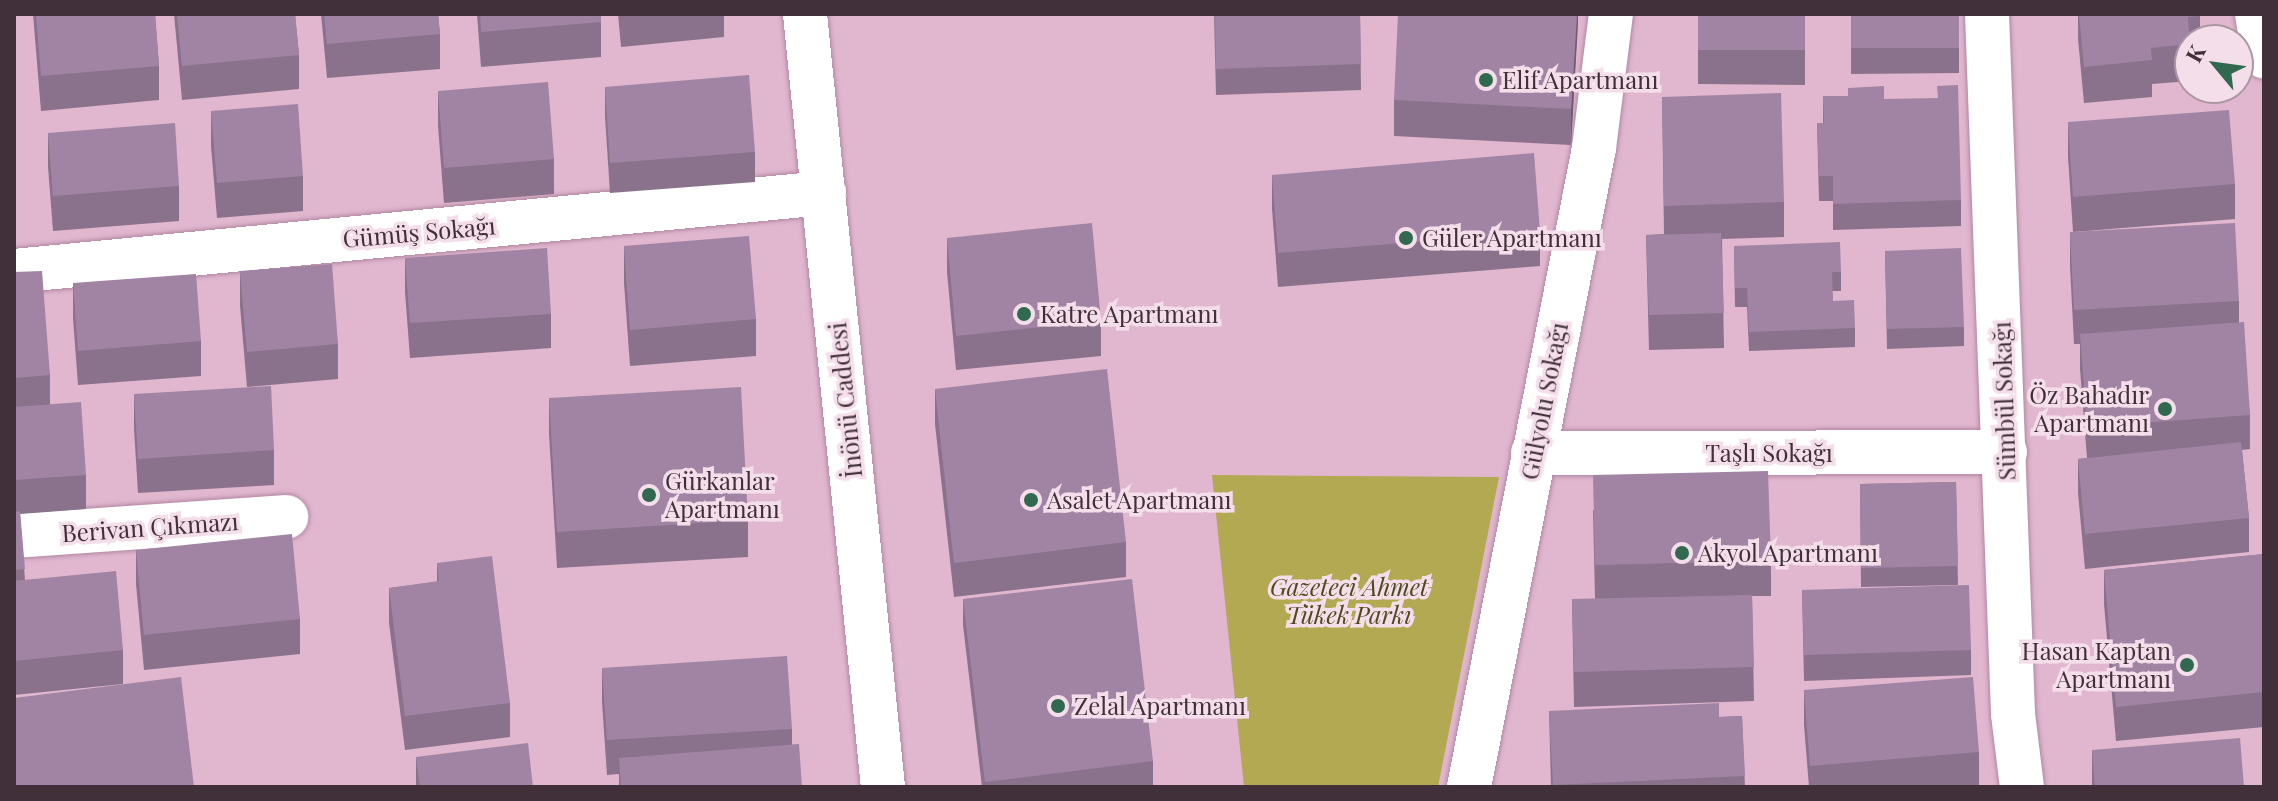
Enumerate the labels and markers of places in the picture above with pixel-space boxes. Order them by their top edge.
place label: Elif Apartmanı [1502,66,1659,94]
marker: Elif Apartmanı [1477,71,1495,89]
place label: Güler Apartmanı [1422,224,1603,252]
marker: Güler Apartmanı [1397,229,1415,247]
place label: Katre Apartmanı [1040,300,1219,328]
marker: Katre Apartmanı [1015,305,1033,323]
place label: Öz Bahadır Apartmanı [2029,381,2149,437]
marker: Öz Bahadır Apartmanı [2156,400,2174,418]
place label: Gürkanlar Apartmanı [665,467,780,523]
marker: Gürkanlar Apartmanı [640,486,658,504]
place label: Asalet Apartmanı [1047,486,1233,514]
marker: Asalet Apartmanı [1022,491,1040,509]
place label: Akyol Apartmanı [1698,539,1879,567]
marker: Akyol Apartmanı [1673,544,1691,562]
place label: Hasan Kaptan Apartmanı [2022,637,2171,693]
marker: Hasan Kaptan Apartmanı [2178,656,2196,674]
place label: Zelal Apartmanı [1074,692,1247,720]
marker: Zelal Apartmanı [1049,697,1067,715]

